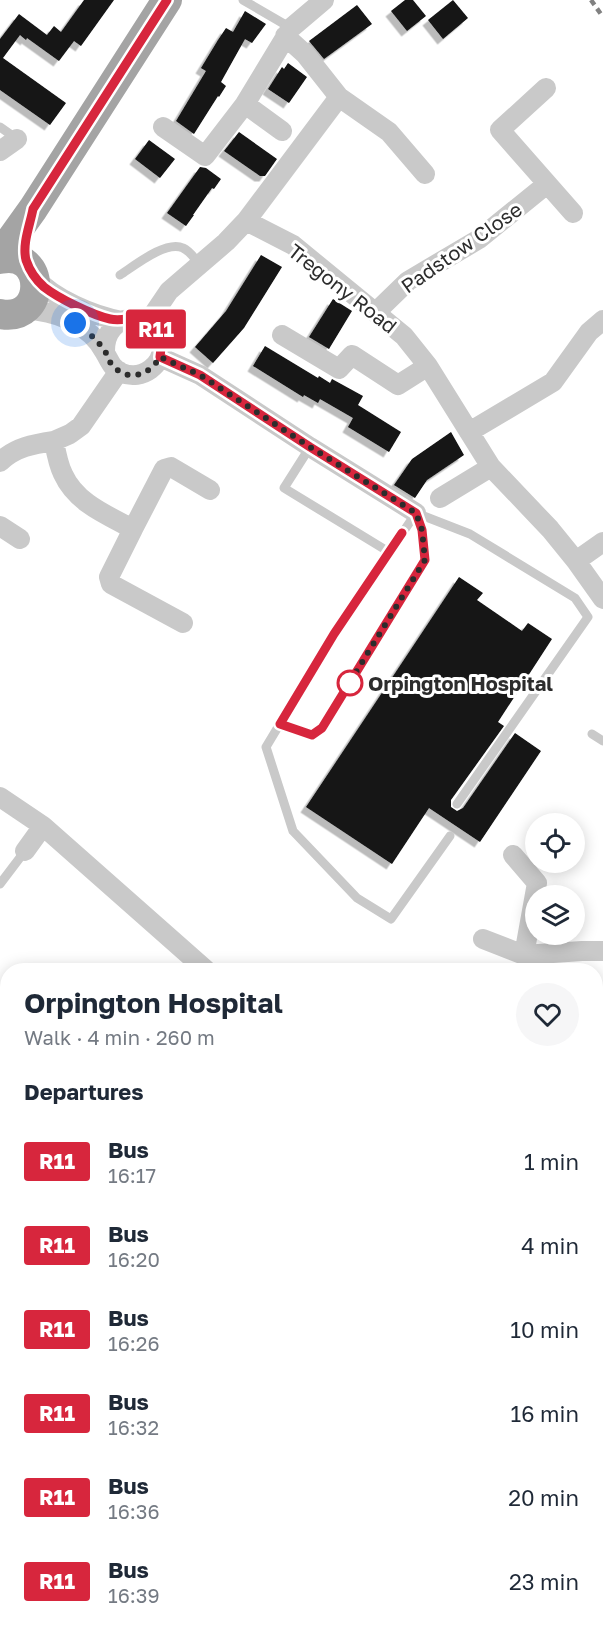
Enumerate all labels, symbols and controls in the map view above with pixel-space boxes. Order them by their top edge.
street label: Padstow Close [396,196,526,298]
street label: Tregony Road [284,238,402,338]
your location [60,308,90,338]
line badge: R11 [122,310,190,348]
text: R11 [138,316,174,342]
marker: Orpington Hospital [337,670,363,696]
place label: Orpington Hospital [368,671,553,695]
map controls [525,813,585,945]
button: locate [525,813,585,873]
button: layers [525,885,585,945]
button: heart [516,983,579,1046]
text: Orpington Hospital [24,986,283,1019]
text: Walk · 4 min · 260 m [24,1025,215,1049]
text: Departures [24,1078,143,1105]
text: Bus [108,1136,149,1163]
text: R11 [39,1148,75,1174]
text: 1 min [524,1148,579,1175]
text: 16:17 [108,1163,156,1187]
text: Bus [108,1220,149,1247]
text: R11 [39,1232,75,1258]
text: 4 min [521,1232,579,1259]
text: 16:20 [108,1247,160,1271]
text: Bus [108,1304,149,1331]
text: R11 [39,1316,75,1342]
text: 10 min [510,1316,579,1343]
text: 16:26 [108,1331,160,1355]
text: Bus [108,1388,149,1415]
text: R11 [39,1400,75,1426]
text: 16 min [511,1400,579,1427]
text: 16:32 [108,1415,159,1439]
text: Bus [108,1472,149,1499]
text: R11 [39,1484,75,1510]
text: 20 min [508,1484,579,1511]
text: 16:36 [108,1499,160,1523]
text: Bus [108,1556,149,1583]
text: R11 [39,1568,75,1594]
text: 23 min [509,1568,579,1595]
text: 16:39 [108,1583,160,1607]

